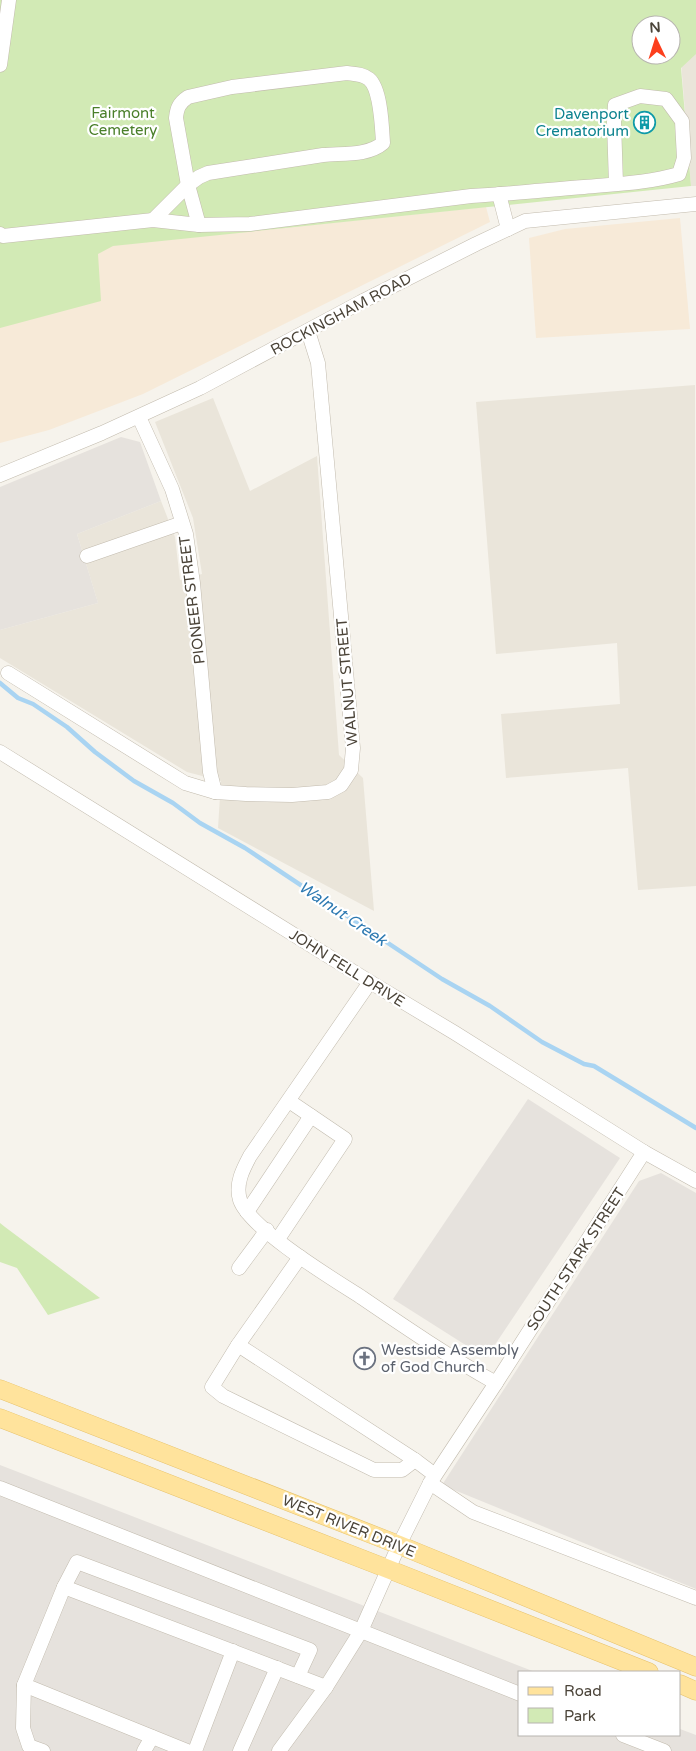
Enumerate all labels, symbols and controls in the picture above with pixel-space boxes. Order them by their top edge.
north arrow [631,15,681,65]
text: N [649,19,661,36]
park label: Fairmont Cemetery [89,104,157,139]
place label: Davenport Crematorium [536,105,629,140]
building icon: Davenport Crematorium [633,111,657,135]
street label: ROCKINGHAM ROAD [267,269,415,359]
street label: PIONEER STREET [175,535,209,665]
street label: WALNUT STREET [332,617,362,747]
water label: Walnut Creek [295,877,391,951]
street label: JOHN FELL DRIVE [286,925,408,1011]
street label: SOUTH STARK STREET [523,1184,629,1334]
place label: Westside Assembly of God Church [381,1341,519,1376]
church icon: Westside Assembly of God Church [353,1347,377,1371]
street label: WEST RIVER DRIVE [280,1491,418,1561]
legend [518,1671,681,1736]
text: Road [564,1682,602,1700]
text: Park [564,1707,596,1725]

